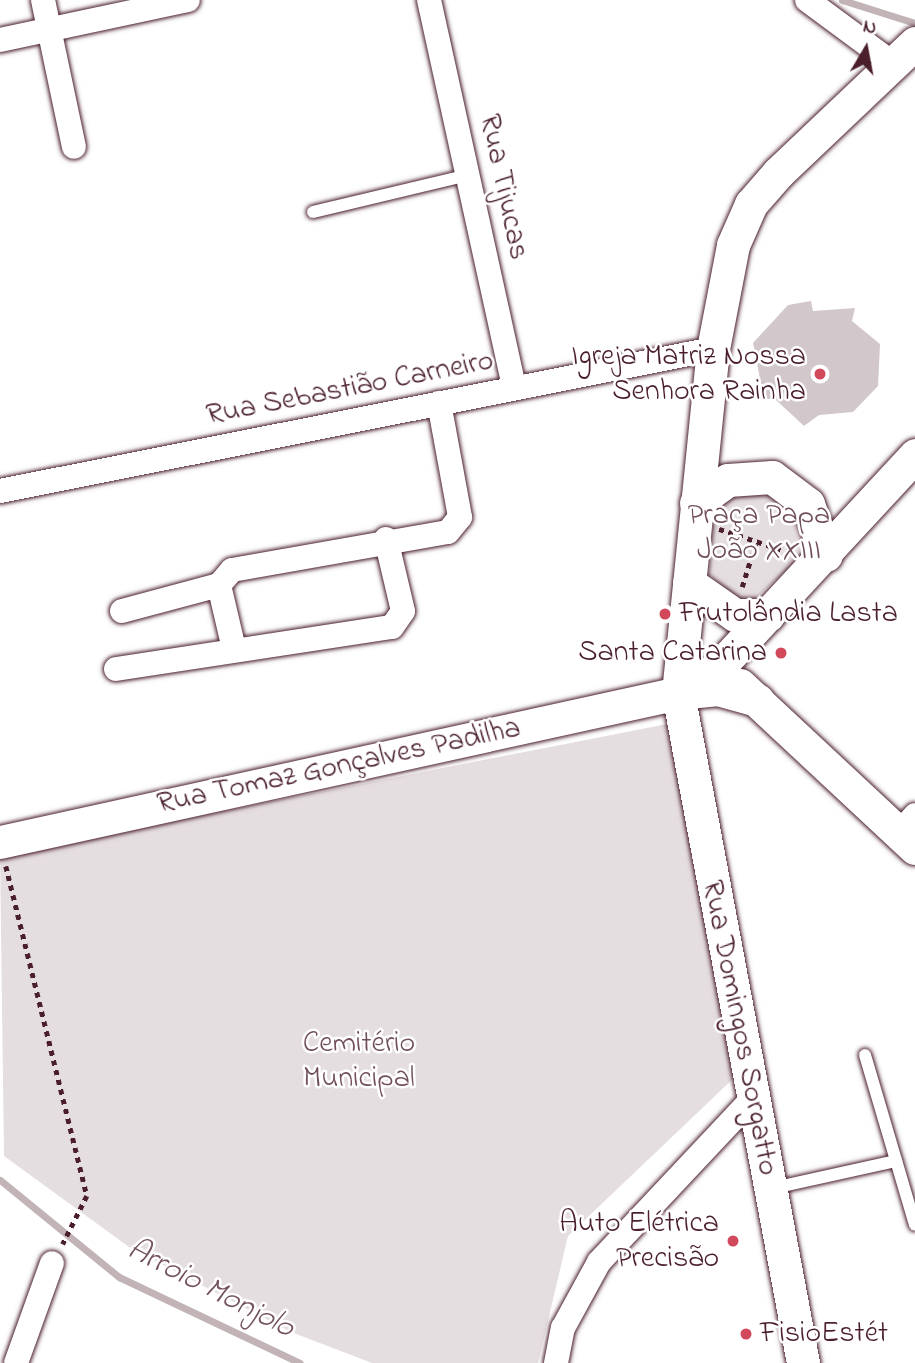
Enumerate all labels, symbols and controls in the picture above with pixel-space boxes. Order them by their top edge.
text: N [861,13,878,42]
north arrow [831,14,901,84]
street label: Rua Tijucas [470,111,536,263]
place label: Igreja Matriz Nossa Senhora Rainha [571,339,806,410]
street label: Rua Sebastião Carneiro [203,344,497,434]
marker: Igreja Matriz Nossa Senhora Rainha [812,366,828,382]
park label: Praça Papa João XXIII [688,498,830,568]
place label: Frutolândia Lasta [679,596,898,632]
marker: Frutolândia Lasta [657,606,673,622]
place label: Santa Catarina [578,635,767,671]
marker: Santa Catarina [773,645,789,661]
street label: Rua Tomaz Gonçalves Padilha [154,711,524,823]
street label: Rua Domingos Sorgatto [693,877,785,1179]
park label: Cemitério Municipal [303,1026,415,1096]
place label: Auto Elétrica Precisão [559,1206,719,1276]
water label: Arroio Monjolo [120,1231,300,1349]
marker: Auto Elétrica Precisão [725,1233,741,1249]
place label: FisioEstét [760,1316,888,1352]
marker: FisioEstét [738,1326,754,1342]

